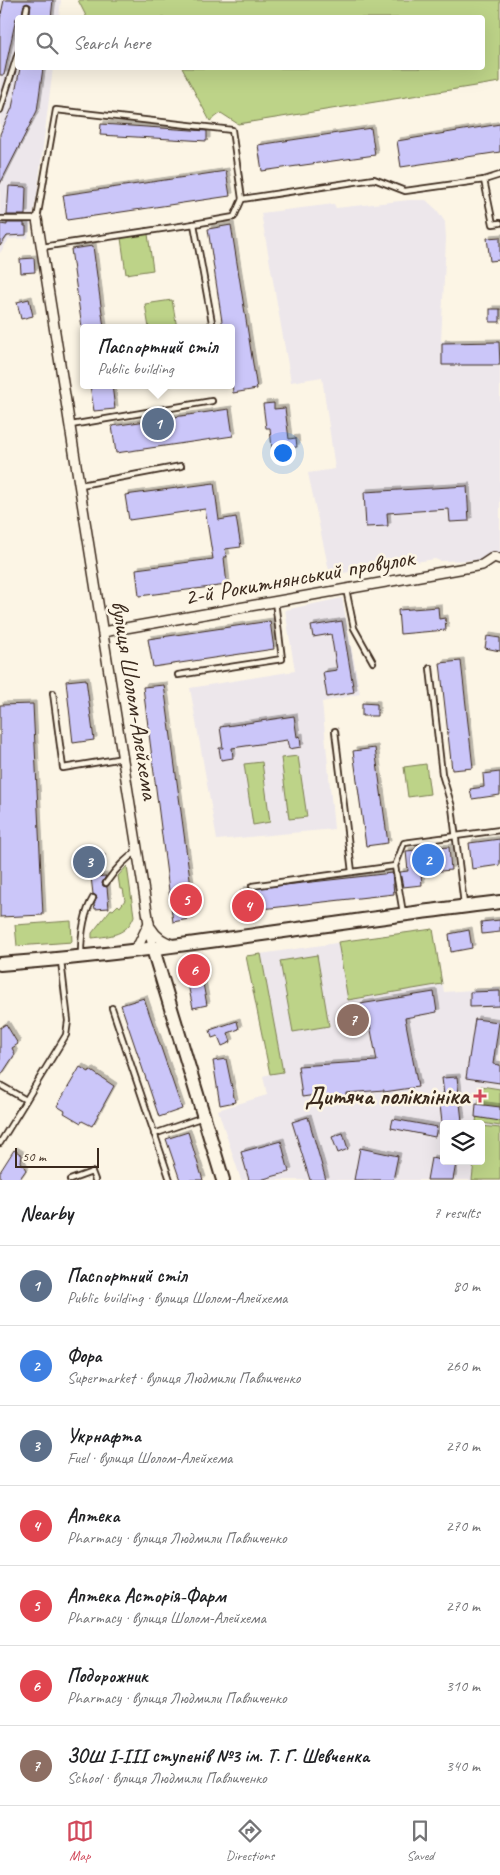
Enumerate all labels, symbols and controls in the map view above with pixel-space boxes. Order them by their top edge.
search box [15,15,485,70]
icon: search [33,29,61,57]
text: Search here [73,31,150,55]
popup [80,324,235,389]
text: Паспортний стіл [98,335,217,359]
text: Public building [98,359,174,379]
pin: 1 [142,405,174,443]
your location [270,440,296,466]
street label: 2-й Рокитнянський провулок [182,542,418,612]
street label: вулиця Шолом-Алейхема [104,599,166,803]
pin: 2 [412,841,444,879]
pin: 3 [73,843,105,881]
pin: 5 [170,881,202,919]
pin: 4 [232,887,264,925]
pin: 6 [178,951,210,989]
pin: 7 [337,1001,369,1039]
place label: Дитяча поліклініка [305,1081,471,1111]
marker: Дитяча поліклініка [473,1089,487,1103]
map controls [440,1120,485,1165]
button: layers [440,1120,485,1165]
scale bar [15,1145,99,1168]
text: 50 m [22,1148,46,1165]
text: Nearby [20,1200,73,1226]
text: 7 results [433,1203,480,1223]
text: Паспортний стіл [67,1264,187,1288]
text: 1 [32,1276,40,1296]
text: 80 m [453,1276,480,1296]
text: Public building · вулиця Шолом-Алейхема [67,1288,288,1308]
text: Фора [67,1344,102,1368]
text: 2 [32,1356,40,1376]
text: 260 m [446,1356,480,1376]
text: Supermarket · вулиця Людмили Павличенко [67,1368,300,1388]
text: Укрнафта [67,1424,141,1448]
text: 3 [32,1436,40,1456]
text: 270 m [446,1436,480,1456]
text: Fuel · вулиця Шолом-Алейхема [67,1448,233,1468]
text: Аптека [67,1504,120,1528]
text: 4 [32,1516,40,1536]
text: 270 m [446,1516,480,1536]
text: Pharmacy · вулиця Людмили Павличенко [67,1528,287,1548]
text: Аптека Асторія-Фарм [67,1584,226,1608]
text: 5 [33,1596,39,1616]
text: 270 m [446,1596,480,1616]
text: Pharmacy · вулиця Шолом-Алейхема [67,1608,266,1628]
text: Подорожник [67,1664,148,1688]
text: 6 [32,1676,40,1696]
text: 310 m [446,1676,480,1696]
text: Pharmacy · вулиця Людмили Павличенко [67,1688,287,1708]
text: ЗОШ І-ІІІ ступенів №3 ім. Т. Г. Шевченка [67,1744,369,1768]
text: 7 [32,1756,40,1776]
text: 340 m [446,1756,480,1776]
text: School · вулиця Людмили Павличенко [67,1768,267,1788]
tab: Map [66,1817,94,1864]
tab: Directions [226,1817,274,1864]
tab: Saved [406,1817,434,1864]

